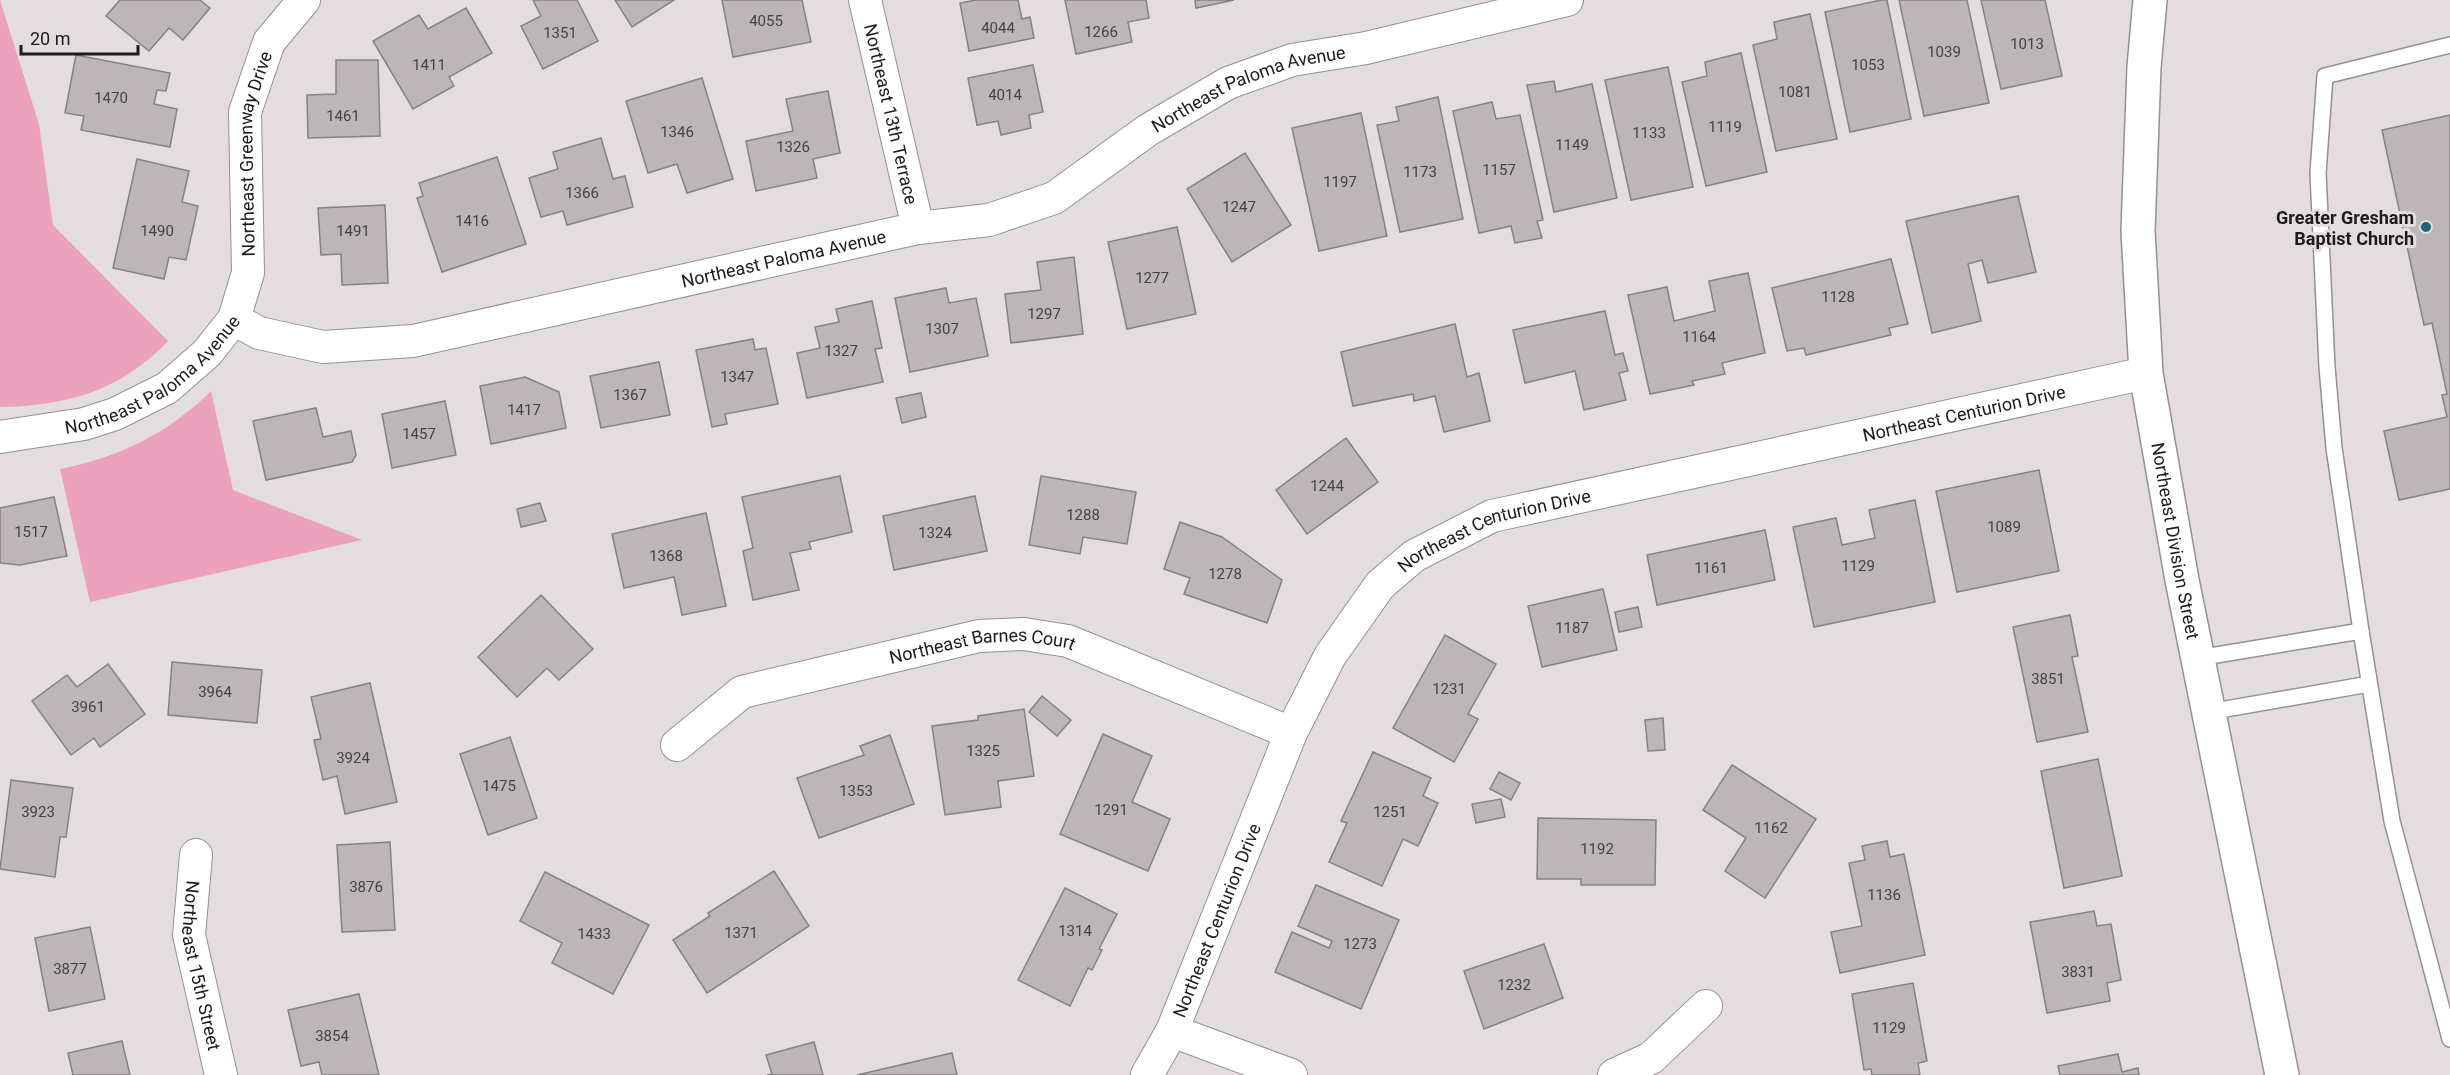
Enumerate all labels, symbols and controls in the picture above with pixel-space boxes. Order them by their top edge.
house number: 4055 [749,12,783,30]
scale bar [21,18,138,56]
house number: 4044 [981,19,1015,37]
street label: Northeast 13th Terrace [860,22,923,206]
house number: 1266 [1084,23,1118,41]
house number: 1351 [543,24,577,42]
text: 20 m [30,28,70,49]
house number: 1013 [2010,35,2044,53]
street label: Northeast Paloma Avenue [1147,41,1347,136]
house number: 1039 [1927,43,1961,61]
street label: Northeast Greenway Drive [234,48,276,257]
house number: 1411 [412,56,446,74]
house number: 1053 [1851,56,1885,74]
house number: 1081 [1778,83,1812,101]
house number: 4014 [988,86,1022,104]
house number: 1470 [94,89,128,107]
house number: 1461 [326,107,360,125]
house number: 1119 [1708,118,1742,136]
house number: 1346 [660,123,694,141]
house number: 1133 [1632,124,1666,142]
house number: 1149 [1555,136,1589,154]
house number: 1326 [776,138,810,156]
house number: 1157 [1482,161,1516,179]
house number: 1173 [1403,163,1437,181]
house number: 1197 [1323,173,1357,191]
house number: 1366 [565,184,599,202]
house number: 1247 [1222,198,1256,216]
place label: Greater Gresham Baptist Church [2276,207,2414,249]
house number: 1416 [455,212,489,230]
marker: Greater Gresham Baptist Church [2419,220,2433,234]
house number: 1490 [140,222,174,240]
house number: 1491 [336,222,370,240]
street label: Northeast Paloma Avenue [679,225,888,291]
house number: 1277 [1135,269,1169,287]
house number: 1128 [1821,288,1855,306]
house number: 1297 [1027,305,1061,323]
street label: Northeast Paloma Avenue [63,311,244,437]
house number: 1307 [925,320,959,338]
house number: 1164 [1682,328,1716,346]
house number: 1327 [824,342,858,360]
house number: 1347 [720,368,754,386]
street label: Northeast Centurion Drive [1860,380,2067,445]
house number: 1367 [613,386,647,404]
house number: 1417 [507,401,541,419]
house number: 1457 [402,425,436,443]
street label: Northeast Division Street [2148,441,2204,641]
house number: 1244 [1310,477,1344,495]
street label: Northeast Centurion Drive [1393,484,1593,576]
house number: 1288 [1066,506,1100,524]
house number: 1089 [1987,518,2021,536]
house number: 1517 [14,523,48,541]
house number: 1324 [918,524,952,542]
house number: 1368 [649,547,683,565]
house number: 1129 [1841,557,1875,575]
house number: 1161 [1694,559,1728,577]
house number: 1278 [1208,565,1242,583]
house number: 1187 [1555,619,1589,637]
street label: Northeast Barnes Court [887,623,1079,667]
house number: 3851 [2031,670,2065,688]
house number: 1231 [1432,680,1466,698]
house number: 3964 [198,683,232,701]
house number: 3961 [71,698,105,716]
house number: 1325 [966,742,1000,760]
house number: 3924 [336,749,370,767]
house number: 1475 [482,777,516,795]
house number: 1353 [839,782,873,800]
house number: 1291 [1094,801,1128,819]
house number: 3923 [21,803,55,821]
house number: 1251 [1373,803,1407,821]
house number: 1162 [1754,819,1788,837]
street label: Northeast Centurion Drive [1168,820,1264,1020]
house number: 1192 [1580,840,1614,858]
house number: 3876 [349,878,383,896]
street label: Northeast 15th Street [178,880,226,1052]
house number: 1136 [1867,886,1901,904]
house number: 1314 [1058,922,1092,940]
house number: 1371 [724,924,758,942]
house number: 1433 [577,925,611,943]
house number: 1273 [1343,935,1377,953]
house number: 3877 [53,960,87,978]
house number: 3831 [2061,963,2095,981]
house number: 1232 [1497,976,1531,994]
house number: 1129 [1872,1019,1906,1037]
house number: 3854 [315,1027,349,1045]

